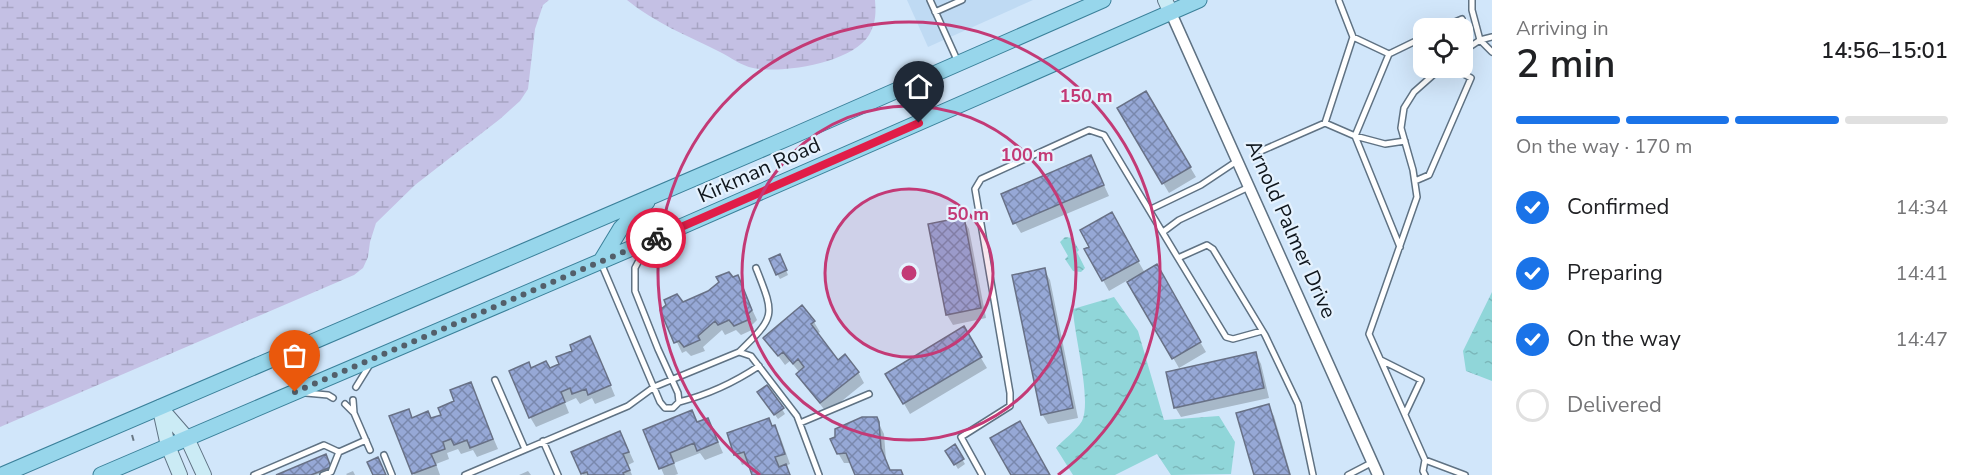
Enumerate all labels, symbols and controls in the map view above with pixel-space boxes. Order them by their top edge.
text: Arriving in [1516,15,1609,42]
map controls [1413,18,1473,78]
button: locate [1413,18,1473,78]
text: 14:56–15:01 [1821,36,1948,66]
text: 2 min [1516,38,1615,91]
pin [893,61,944,123]
icon: home [902,70,935,103]
text: 150 m [1059,84,1113,108]
street label: Kirkman Road [693,131,825,209]
text: On the way · 170 m [1516,133,1692,160]
street label: Arnold Palmer Drive [1239,136,1343,322]
text: 100 m [1000,143,1054,167]
icon: check [1516,191,1549,224]
text: Confirmed [1567,192,1669,222]
text: 14:34 [1895,194,1948,221]
text: 50 m [947,202,989,226]
courier [626,208,686,268]
icon: bike [640,222,673,255]
icon: check [1516,257,1549,290]
text: Preparing [1567,258,1663,288]
text: 14:41 [1895,260,1948,287]
centre of rings [899,263,919,283]
icon: check [1516,323,1549,356]
text: On the way [1567,324,1681,354]
text: 14:47 [1895,326,1948,353]
pin [269,330,320,392]
icon: bag [278,339,311,372]
text: Delivered [1567,390,1662,420]

